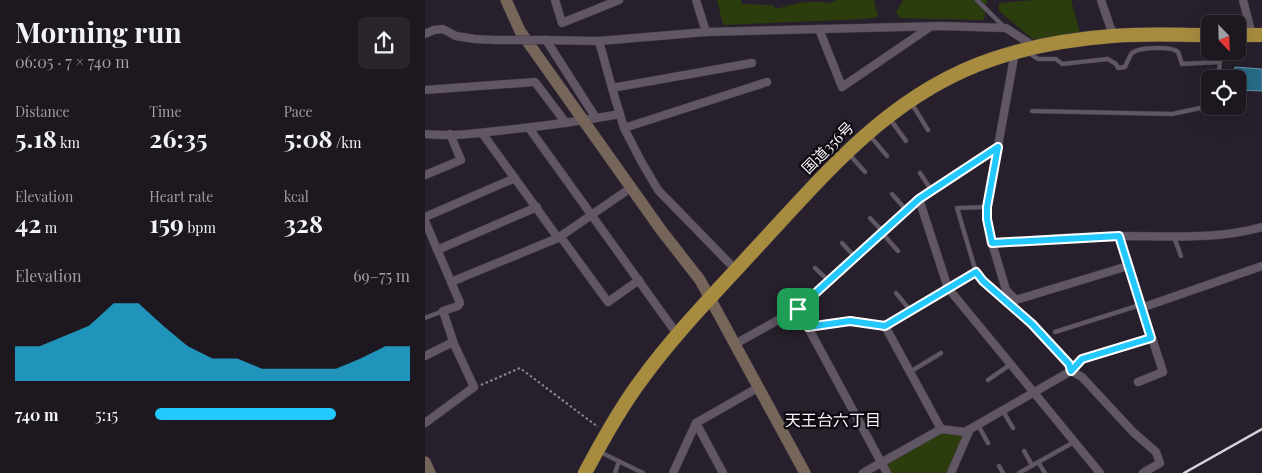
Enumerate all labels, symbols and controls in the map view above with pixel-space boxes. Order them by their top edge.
text: Morning run [15,13,182,50]
north arrow [1201,15,1246,60]
map controls [1201,15,1246,115]
button: share [358,17,410,69]
text: 06:05 · 7 × 740 m [15,51,129,72]
button: locate [1201,70,1246,115]
text: Distance [15,102,70,121]
text: Time [149,102,182,121]
text: Pace [284,102,313,121]
street label: 国道356号 [797,117,858,178]
text: 5.18 [15,121,57,154]
text: 26:35 [149,121,207,154]
text: 5:08 [284,121,333,154]
text: km [57,133,80,152]
text: /km [333,133,361,152]
text: Elevation [15,187,73,206]
text: Heart rate [149,187,213,206]
text: kcal [284,187,309,206]
text: 42 [15,206,41,239]
text: 159 [149,206,184,239]
text: 328 [284,206,323,239]
text: m [41,218,57,237]
text: bpm [184,218,216,237]
text: Elevation [15,265,82,286]
text: 69–75 m [353,265,410,286]
pin [777,288,819,330]
icon: arrive [784,295,812,323]
text: 740 m [15,404,58,425]
text: 5:15 [95,404,118,425]
district label: 天王台六丁目 [785,409,881,430]

